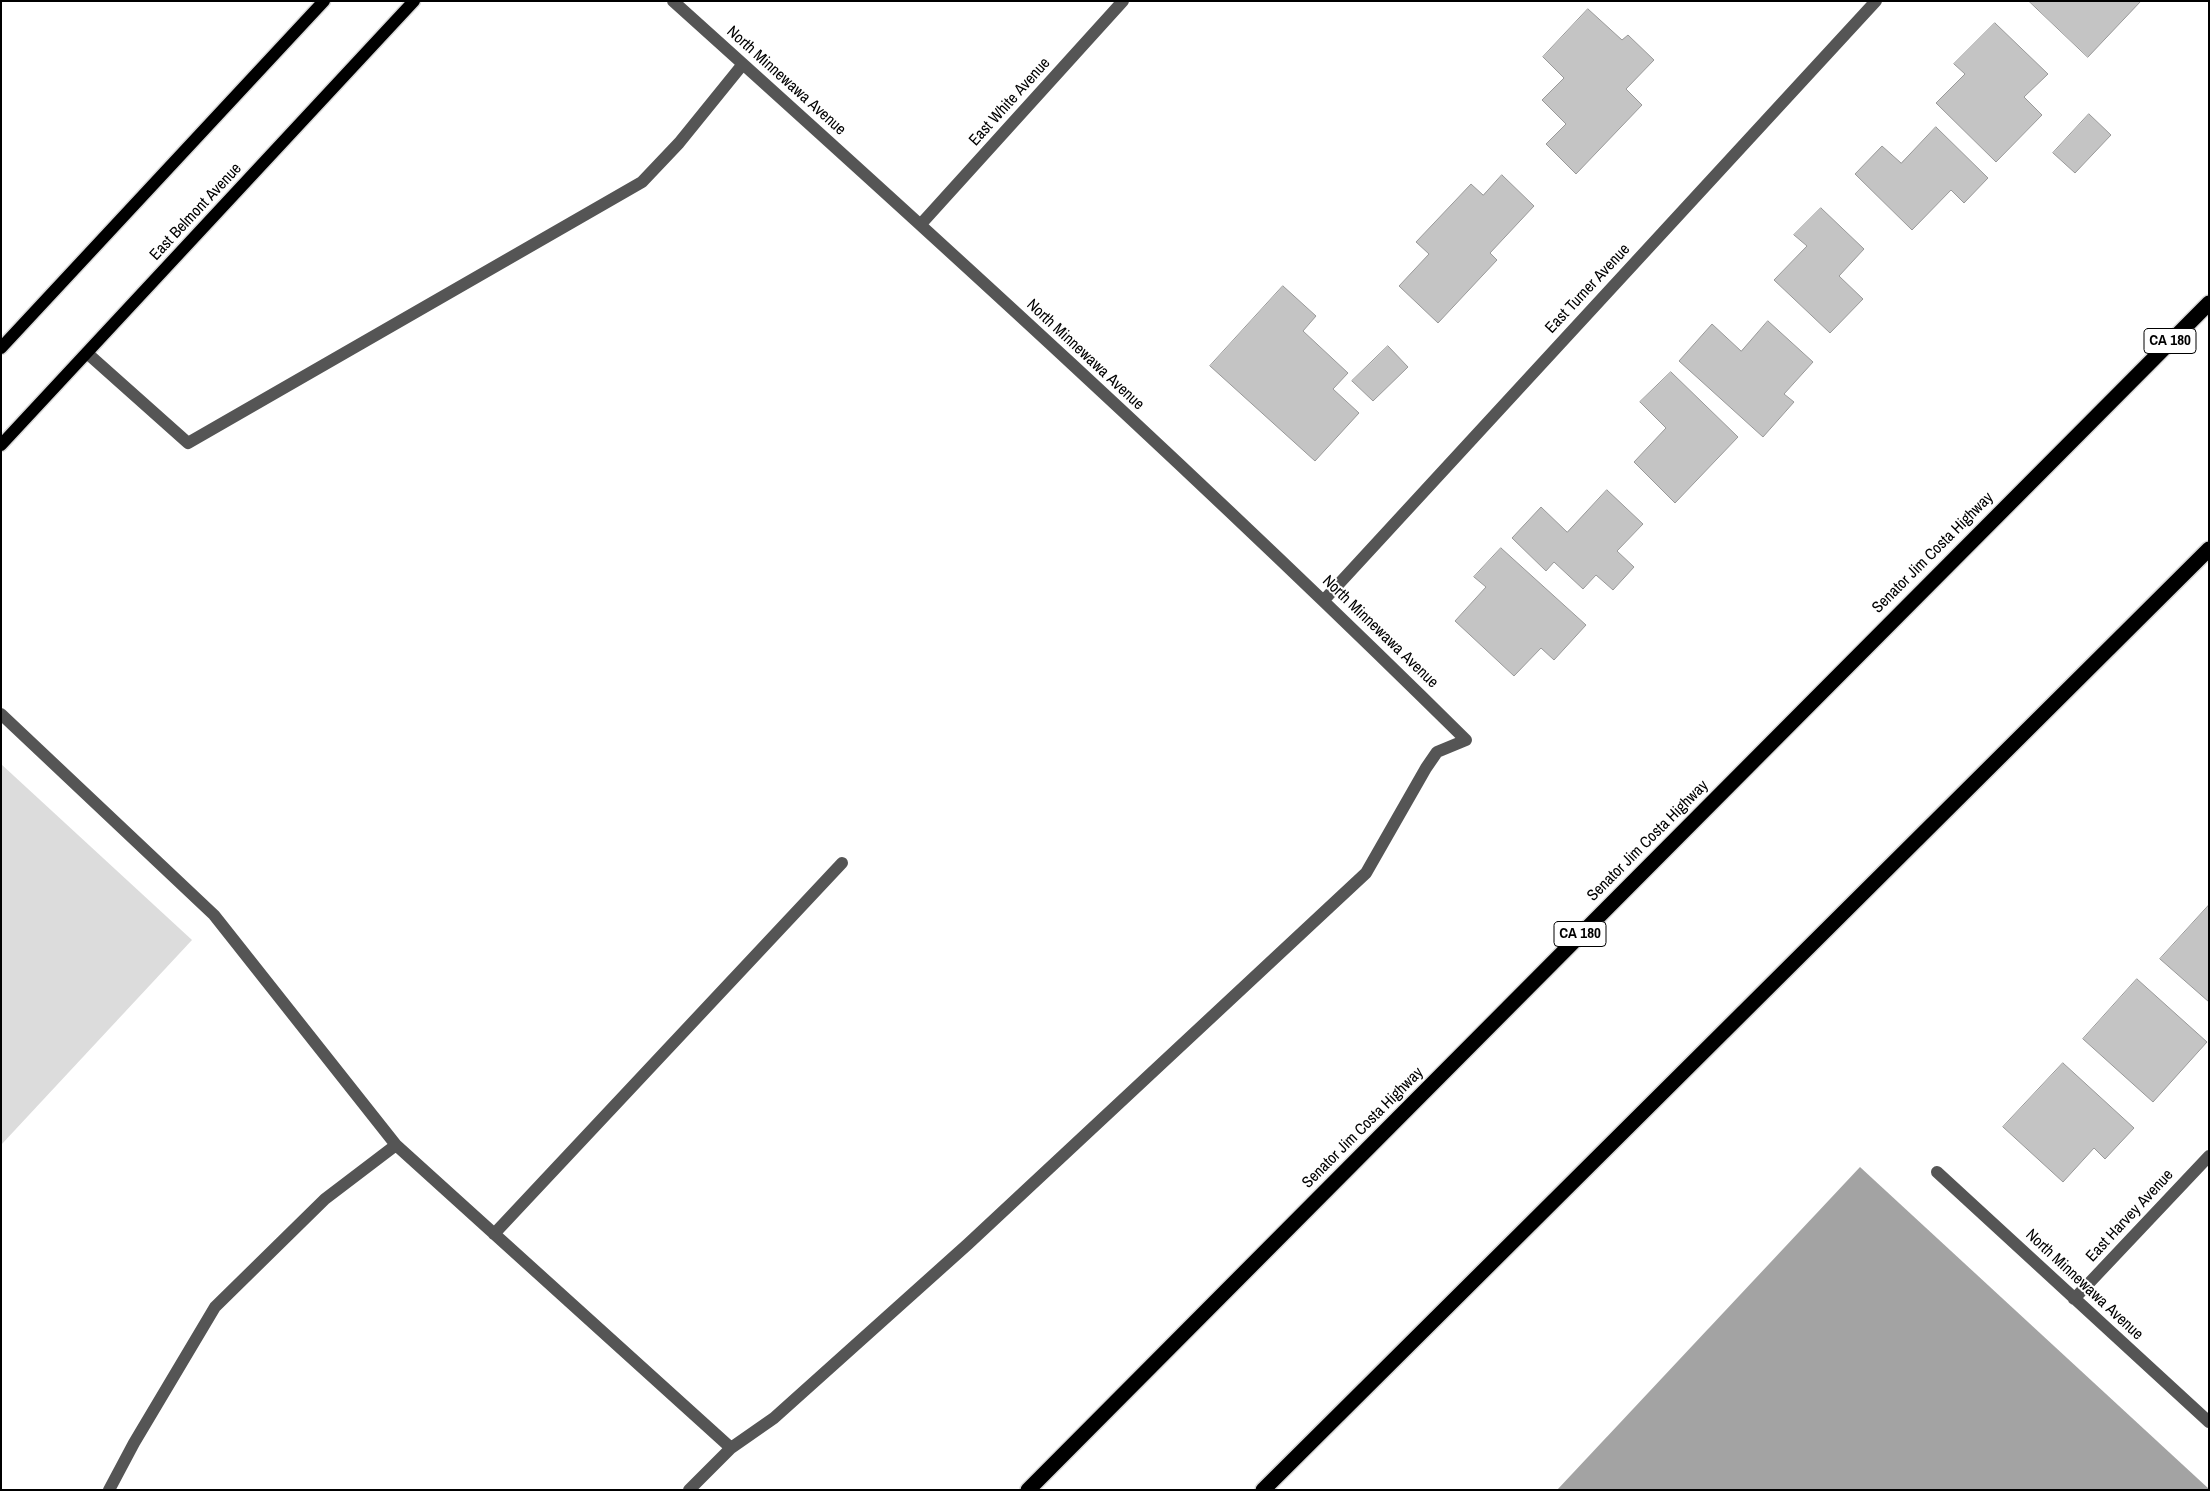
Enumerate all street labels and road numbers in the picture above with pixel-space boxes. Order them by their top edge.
street label: North Minnewawa Avenue [722,22,850,140]
street label: East White Avenue [965,54,1055,150]
street label: East Belmont Avenue [146,159,246,265]
street label: East Turner Avenue [1542,240,1634,338]
street label: North Minnewawa Avenue [1022,296,1148,414]
road number: CA 180 [2144,328,2196,354]
street label: Senator Jim Costa Highway [1868,488,1998,618]
street label: North Minnewawa Avenue [1318,572,1442,692]
street label: Senator Jim Costa Highway [1583,776,1713,906]
road number: CA 180 [1554,922,1606,946]
street label: Senator Jim Costa Highway [1298,1063,1428,1193]
street label: East Harvey Avenue [2082,1166,2178,1266]
street label: North Minnewawa Avenue [2021,1226,2147,1344]

